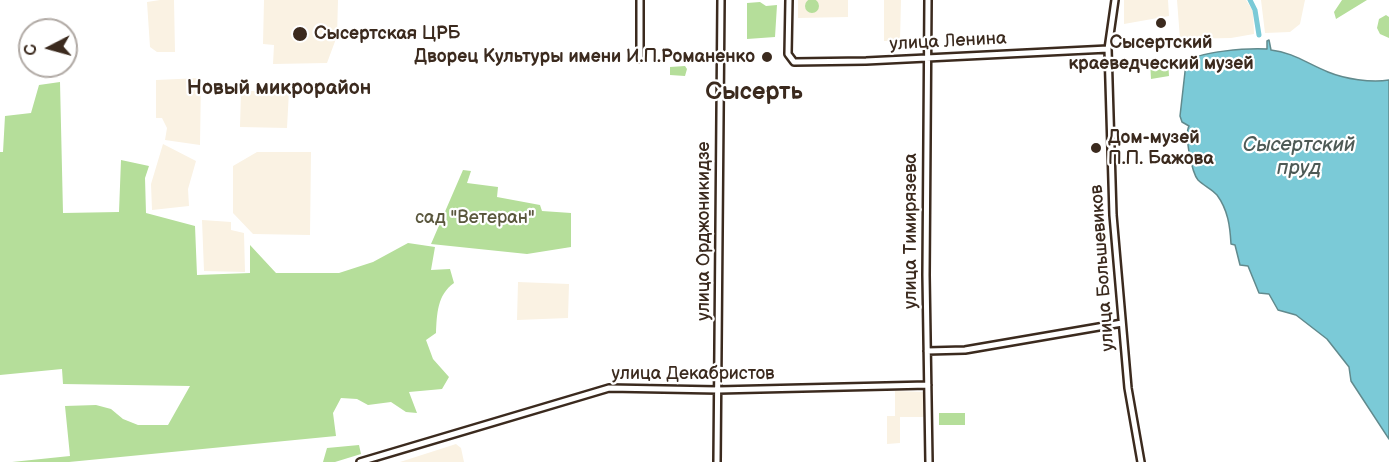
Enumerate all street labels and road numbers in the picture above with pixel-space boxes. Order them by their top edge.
street label: улица Ленина [889,28,1007,56]
street label: улица Орджоникидзе [693,141,715,321]
street label: улица Тимирязева [900,153,922,309]
street label: улица Большевиков [1086,184,1120,352]
street label: улица Декабристов [611,363,775,385]

